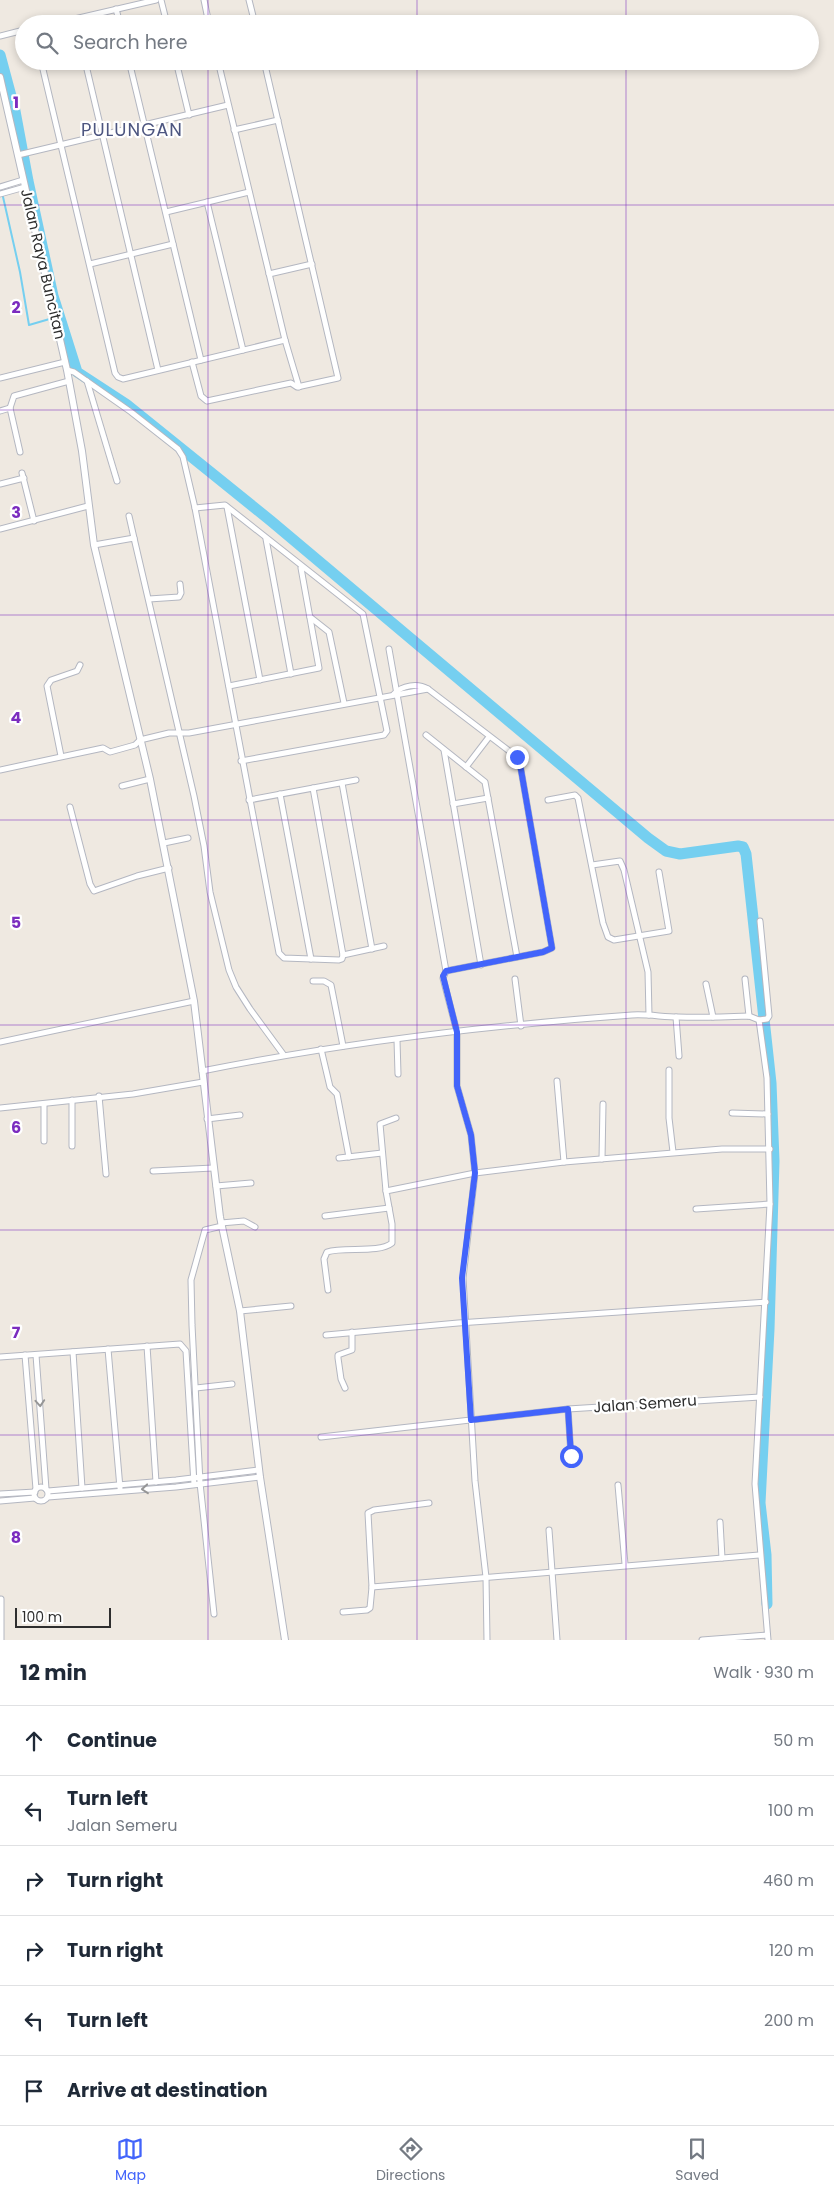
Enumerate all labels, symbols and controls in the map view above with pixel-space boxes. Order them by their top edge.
search box [15,15,819,70]
icon: search [33,29,61,57]
text: Search here [73,29,187,56]
text: 1 [13,91,19,114]
district label: PULUNGAN [81,117,183,142]
street label: Jalan Raya Buncitan [16,187,71,341]
text: 2 [11,296,21,319]
text: 3 [11,501,21,524]
text: 4 [11,706,22,729]
route end [506,746,529,769]
text: 5 [11,911,21,934]
text: 6 [11,1116,21,1139]
text: 7 [12,1321,21,1344]
street label: Jalan Semeru [593,1389,697,1418]
one-way arrow [34,1400,45,1408]
route start [560,1445,583,1468]
one-way arrow [141,1484,149,1495]
text: 8 [11,1526,21,1549]
scale bar [15,1605,111,1628]
text: 100 m [22,1607,62,1627]
text: 12 min [20,1658,87,1687]
text: Walk · 930 m [713,1661,814,1684]
icon: ahead [20,1727,48,1755]
text: Continue [67,1727,157,1754]
text: 50 m [773,1729,814,1752]
text: Turn left [67,1785,148,1812]
icon: left [20,1797,48,1825]
text: 100 m [768,1799,814,1822]
text: Jalan Semeru [67,1814,177,1837]
icon: right [20,1867,48,1895]
text: Turn right [67,1867,163,1894]
text: 460 m [763,1869,814,1892]
icon: right [20,1937,48,1965]
text: Turn right [67,1937,163,1964]
text: 120 m [769,1939,814,1962]
icon: left [20,2007,48,2035]
text: Turn left [67,2007,148,2034]
text: 200 m [764,2009,814,2032]
icon: arrive [20,2077,48,2105]
text: Arrive at destination [67,2077,268,2104]
tab: Map [115,2135,146,2186]
tab: Directions [376,2135,445,2186]
tab: Saved [675,2135,719,2186]

